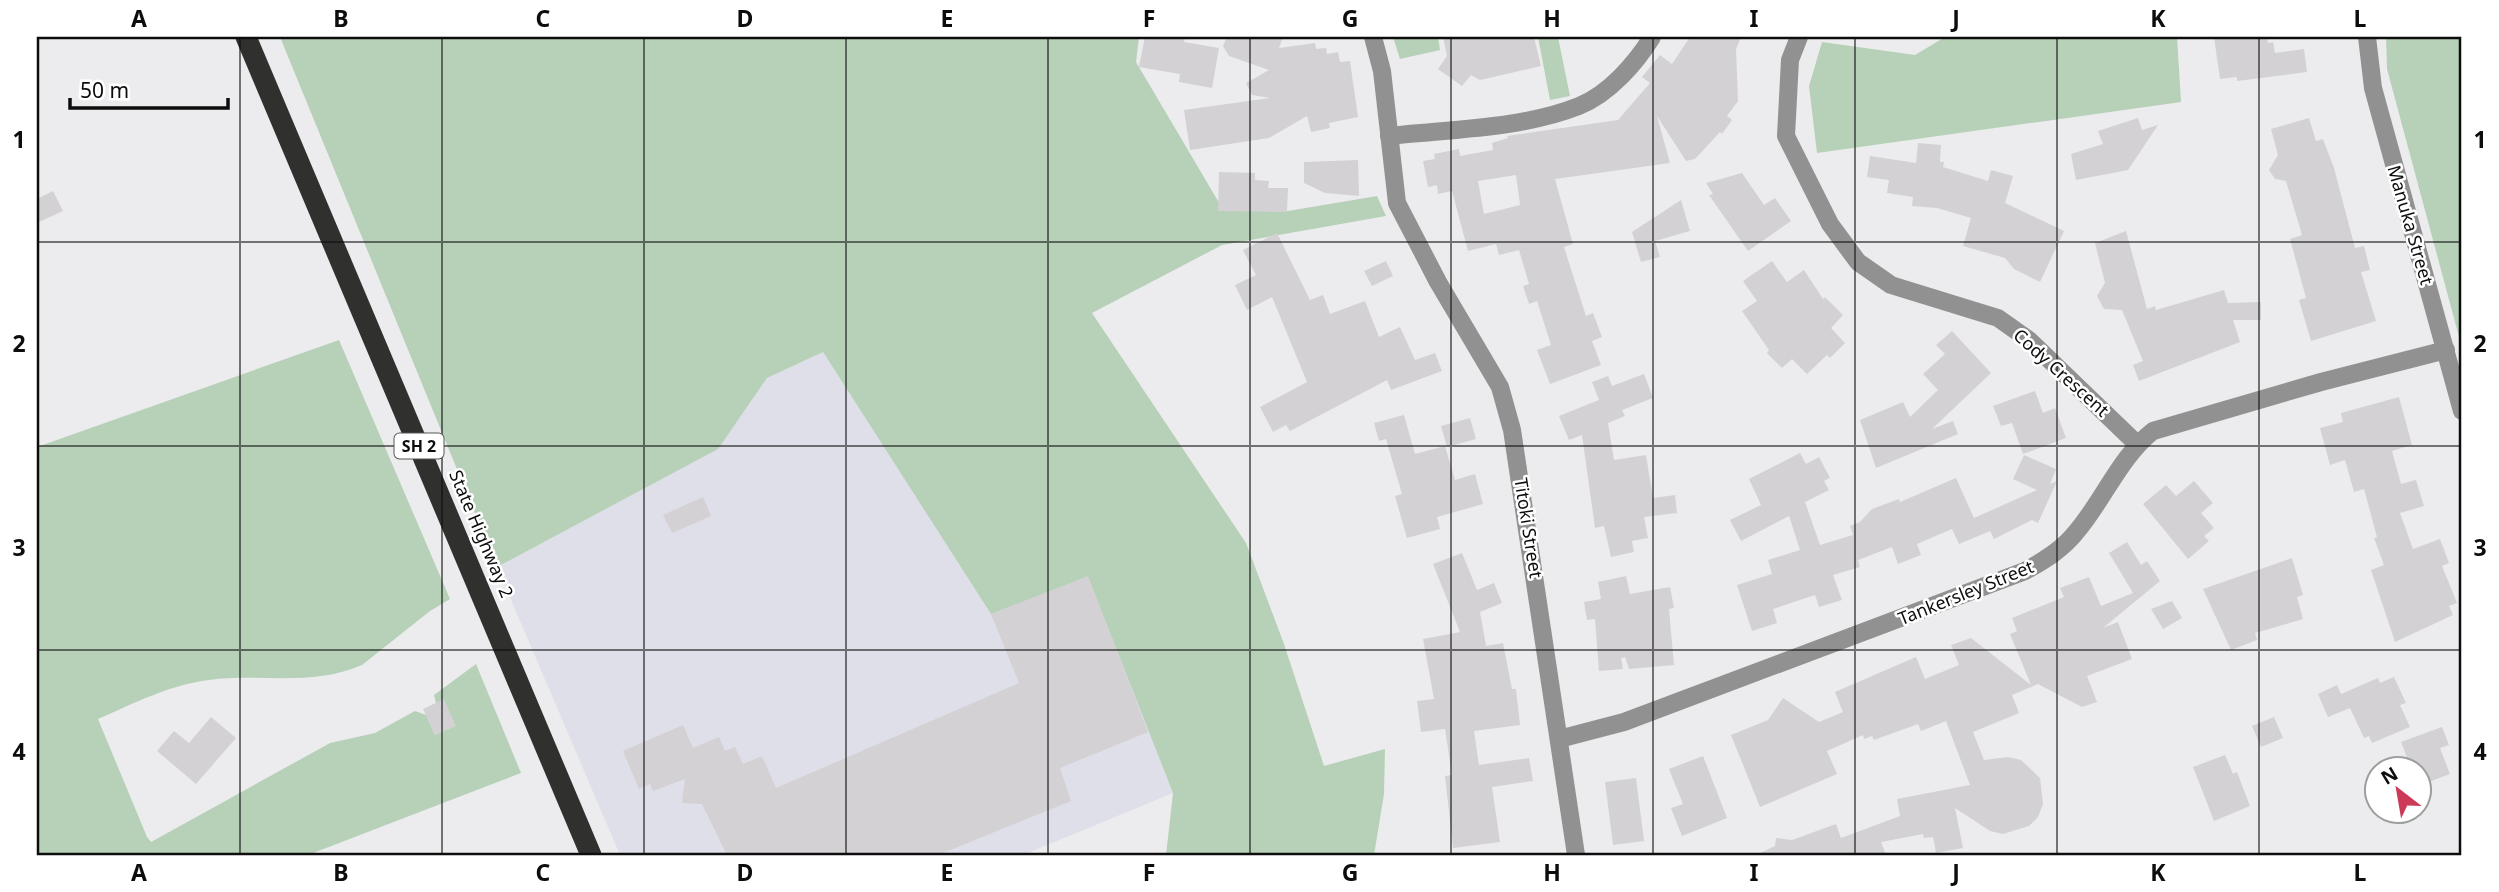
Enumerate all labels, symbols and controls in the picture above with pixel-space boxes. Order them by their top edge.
text: A [131,2,147,34]
text: B [333,2,349,34]
text: C [536,2,551,34]
text: D [737,2,753,34]
text: E [941,2,953,34]
text: F [1143,2,1155,34]
text: G [1342,2,1358,34]
text: H [1543,2,1561,34]
text: I [1750,2,1759,34]
text: J [1950,2,1960,34]
text: K [2150,2,2166,34]
text: L [2354,2,2367,34]
scale bar [70,66,228,110]
text: 50 m [80,76,129,104]
text: 1 [12,123,26,155]
text: 1 [2473,123,2487,155]
street label: Manuka Street [2382,162,2440,288]
street label: Cody Crescent [2009,323,2115,422]
text: 2 [12,327,26,359]
text: 2 [2473,327,2487,359]
road number: SH 2 [394,434,444,458]
street label: State Highway 2 [444,466,520,601]
street label: Titoki Street [1509,476,1549,580]
text: 3 [12,531,26,563]
text: 3 [2473,531,2487,563]
street label: Tankersley Street [1894,554,2037,630]
text: 4 [12,735,26,767]
text: 4 [2473,735,2487,767]
north arrow [2362,756,2432,826]
text: N [2376,760,2403,791]
text: A [131,856,147,888]
text: B [333,856,349,888]
text: C [536,856,551,888]
text: D [737,856,753,888]
text: E [941,856,953,888]
text: F [1143,856,1155,888]
text: G [1342,856,1358,888]
text: H [1543,856,1561,888]
text: I [1750,856,1759,888]
text: J [1950,856,1960,888]
text: K [2150,856,2166,888]
text: L [2354,856,2367,888]

